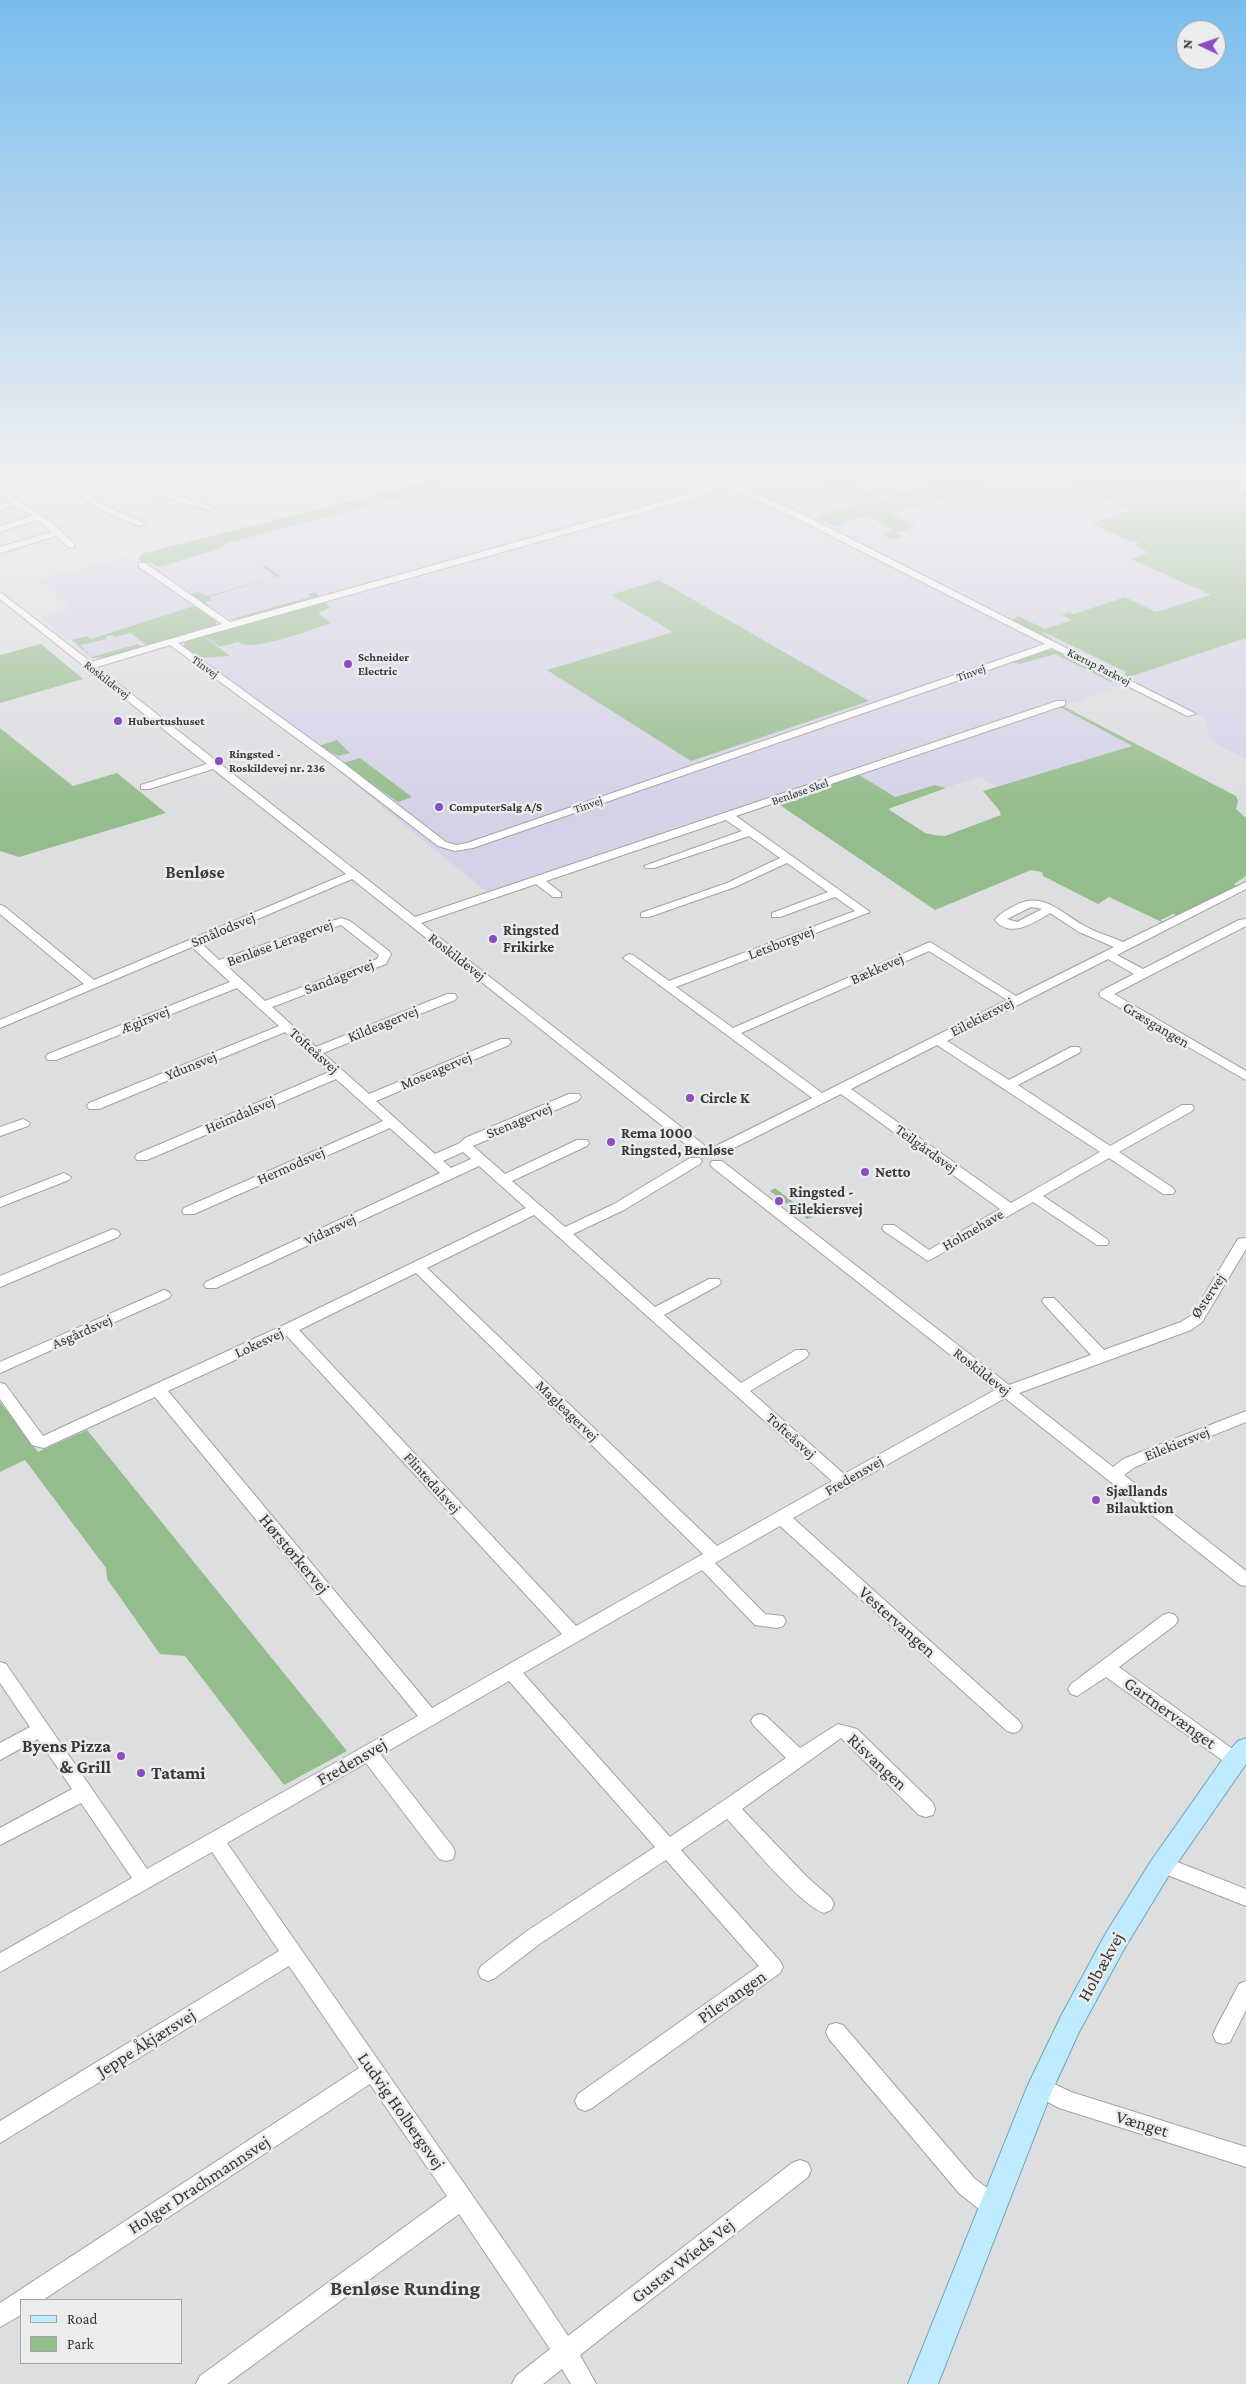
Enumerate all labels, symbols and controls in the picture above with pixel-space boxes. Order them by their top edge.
north arrow [1176,20,1226,70]
text: N [1179,39,1195,49]
street label: Kærup Parkvej [1065,645,1133,689]
place label: Schneider Electric [358,650,409,678]
street label: Tinvej [189,652,221,682]
street label: Roskildevej [81,658,133,702]
marker: Schneider Electric [342,658,354,670]
street label: Tinvej [955,661,987,685]
place label: Hubertushuset [128,714,204,728]
marker: Hubertushuset [112,715,124,727]
place label: Ringsted - Roskildevej nr. 236 [229,747,325,775]
marker: Ringsted - Roskildevej nr. 236 [213,755,225,767]
street label: Benløse Skel [770,776,830,808]
street label: Tinvej [572,793,604,817]
place label: ComputerSalg A/S [449,800,542,814]
marker: ComputerSalg A/S [433,801,445,813]
district label: Benløse [165,861,225,883]
street label: Smålodsvej [188,908,258,952]
street label: Benløse Leragervej [224,915,336,971]
place label: Ringsted Frikirke [503,921,559,956]
street label: Letsborgvej [745,922,817,964]
street label: Roskildevej [425,929,489,985]
marker: Ringsted Frikirke [487,933,499,945]
street label: Bækkevej [848,949,906,989]
street label: Sandagervej [302,956,376,998]
street label: Eilekiersvej [947,993,1017,1041]
street label: Græsgangen [1119,998,1193,1052]
street label: Ægirsvej [118,1002,172,1038]
street label: Kildeagervej [345,1002,421,1046]
street label: Tofteåsvej [285,1024,343,1078]
street label: Ydunsvej [163,1048,219,1084]
street label: Moseagervej [398,1048,474,1094]
place label: Circle K [700,1089,750,1107]
street label: Heimdalsvej [202,1092,278,1138]
marker: Circle K [684,1092,696,1104]
street label: Stenagervej [483,1099,555,1143]
street label: Teilgårdsvej [892,1121,960,1177]
place label: Rema 1000 Ringsted, Benløse [621,1124,734,1159]
marker: Rema 1000 Ringsted, Benløse [605,1136,617,1148]
street label: Hermodsvej [254,1143,328,1189]
place label: Netto [875,1163,910,1181]
marker: Netto [859,1166,871,1178]
place label: Ringsted - Eilekiersvej [789,1183,863,1218]
marker: Ringsted - Eilekiersvej [773,1195,785,1207]
street label: Holmehave [939,1205,1007,1255]
street label: Vidarsvej [301,1210,359,1250]
street label: Østervej [1187,1270,1229,1322]
street label: Asgårdsvej [49,1311,115,1353]
street label: Lokesvej [232,1324,286,1362]
street label: Roskildevej [950,1344,1014,1400]
street label: Magleagervej [532,1377,602,1445]
street label: Tofteåsvej [762,1409,820,1463]
street label: Eilekiersvej [1142,1423,1212,1465]
street label: Flintedalsvej [400,1449,464,1517]
street label: Fredensvej [822,1452,886,1500]
place label: Sjællands Bilauktion [1106,1482,1174,1517]
marker: Sjællands Bilauktion [1090,1494,1102,1506]
street label: Hørstørkervej [254,1509,334,1599]
street label: Vestervangen [854,1582,940,1662]
street label: Gartnervænget [1120,1672,1220,1754]
street label: Risvangen [843,1729,911,1795]
street label: Fredensvej [313,1733,391,1791]
place label: Byens Pizza & Grill [22,1735,111,1778]
marker: Byens Pizza & Grill [115,1750,127,1762]
place label: Tatami [151,1762,206,1784]
marker: Tatami [135,1767,147,1779]
street label: Holbækvej [1073,1929,1129,2005]
street label: Pilevangen [694,1966,770,2028]
street label: Jeppe Åkjærsvej [93,2004,199,2082]
street label: Ludvig Holbergsvej [353,2048,449,2174]
street label: Vænget [1113,2106,1171,2142]
street label: Holger Drachmannsvej [124,2131,274,2239]
street label: Gustav Wieds Vej [627,2214,739,2308]
district label: Benløse Runding [330,2276,480,2302]
legend [20,2299,182,2364]
text: Road [67,2311,97,2327]
text: Park [67,2336,94,2352]

